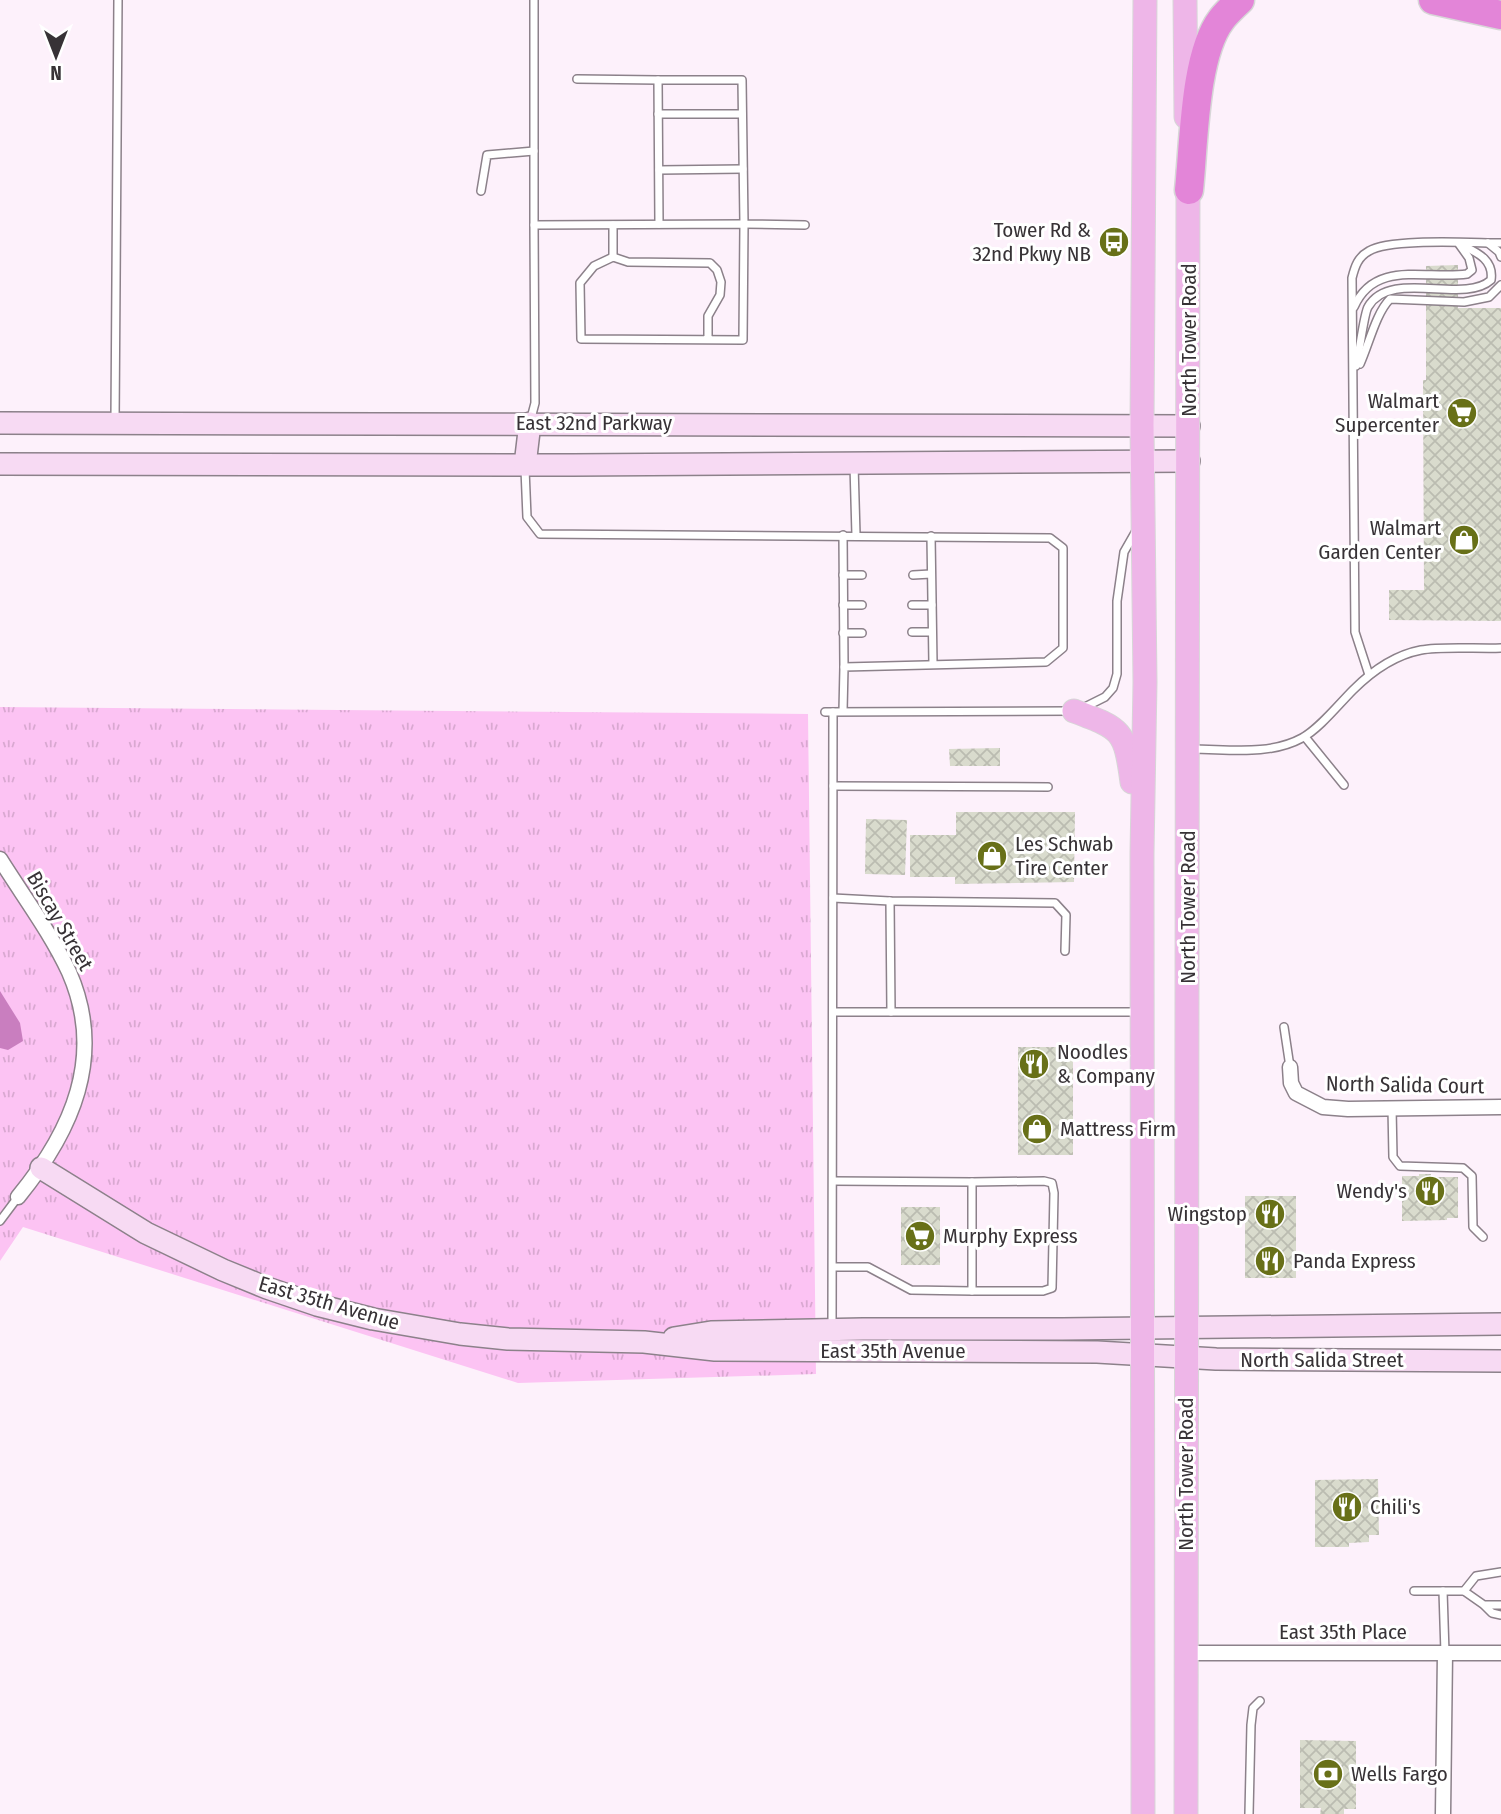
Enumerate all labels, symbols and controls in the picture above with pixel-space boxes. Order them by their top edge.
north arrow [21,21,91,91]
text: N [50,61,62,84]
place label: Tower Rd & 32nd Pkwy NB [973,217,1091,267]
bus stop icon: Tower Rd & 32nd Pkwy NB [1097,225,1131,259]
street label: North Tower Road [1176,263,1202,417]
place label: Walmart Supercenter [1335,388,1440,438]
supermarket icon: Walmart Supercenter [1445,396,1479,430]
street label: East 32nd Parkway [516,410,673,436]
place label: Walmart Garden Center [1318,515,1442,565]
shop icon: Walmart Garden Center [1447,523,1481,557]
street label: North Tower Road [1175,830,1201,984]
place label: Les Schwab Tire Center [1015,831,1114,881]
shop icon: Les Schwab Tire Center [975,839,1009,873]
street label: Biscay Street [21,867,99,975]
place label: Noodles & Company [1057,1039,1156,1089]
restaurant icon: Noodles & Company [1017,1047,1051,1081]
street label: North Salida Court [1326,1071,1484,1099]
shop icon: Mattress Firm [1020,1112,1054,1146]
place label: Mattress Firm [1060,1116,1176,1142]
restaurant icon: Wendy's [1413,1174,1447,1208]
place label: Wendy's [1336,1178,1407,1204]
restaurant icon: Wingstop [1253,1197,1287,1231]
place label: Wingstop [1167,1201,1247,1227]
supermarket icon: Murphy Express [903,1219,937,1253]
place label: Murphy Express [943,1223,1078,1249]
restaurant icon: Panda Express [1253,1244,1287,1278]
place label: Panda Express [1293,1248,1416,1274]
street label: East 35th Avenue [256,1270,402,1336]
street label: East 35th Avenue [820,1338,966,1364]
street label: North Salida Street [1240,1347,1404,1373]
street label: North Tower Road [1173,1397,1199,1551]
restaurant icon: Chili's [1330,1490,1364,1524]
place label: Chili's [1370,1494,1421,1520]
street label: East 35th Place [1279,1619,1407,1645]
bank icon: Wells Fargo [1311,1757,1345,1791]
place label: Wells Fargo [1351,1761,1448,1787]

